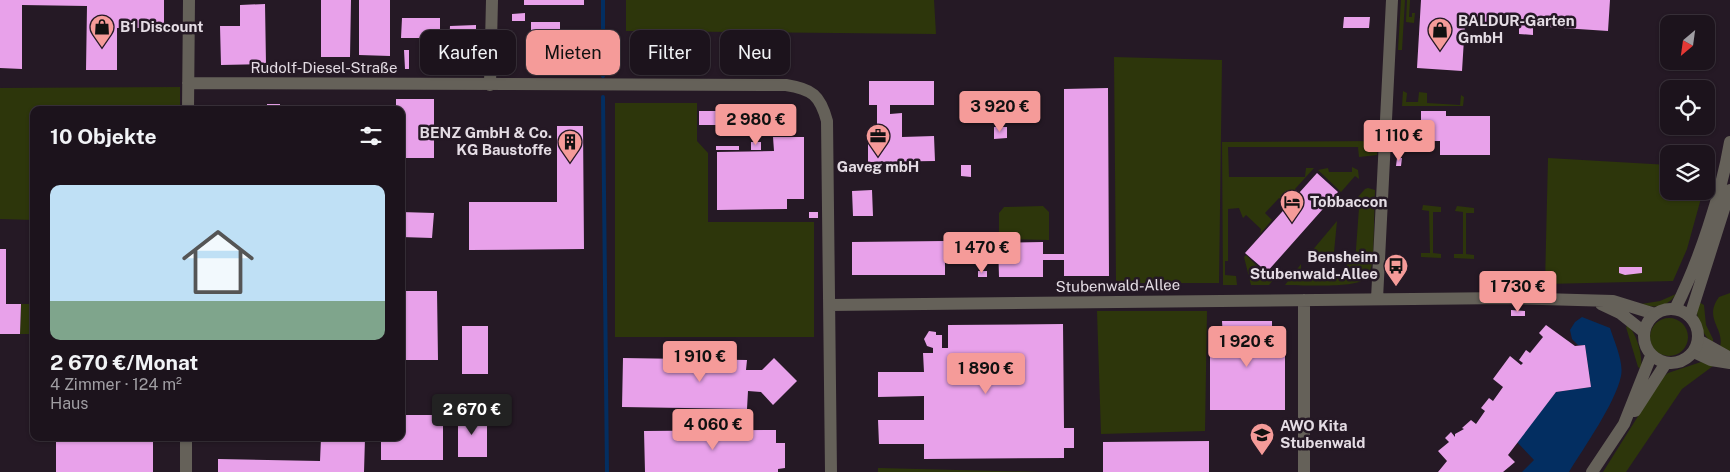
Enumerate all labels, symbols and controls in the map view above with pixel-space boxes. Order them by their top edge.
place label: BALDUR-Garten GmbH [1458,12,1575,46]
shop icon: B1 Discount [89,14,115,48]
north arrow [1660,15,1715,70]
map controls [1660,15,1715,200]
shop icon: BALDUR-Garten GmbH [1427,17,1453,51]
place label: B1 Discount [120,18,203,35]
chip: Kaufen [420,30,516,75]
chip: Mieten [526,30,620,75]
chip: Filter [630,30,710,75]
chip: Neu [720,30,790,75]
street label: Rudolf-Diesel-Straße [251,59,397,76]
button: locate [1660,80,1715,135]
pin: 3 920 € [954,90,1046,133]
text: 3 920 € [970,97,1030,116]
pin: 2 980 € [710,104,802,146]
text: 2 980 € [726,110,786,129]
pin: 1 110 € [1353,120,1445,162]
icon: filters [357,122,385,150]
office icon: Gaveg mbH [865,123,891,157]
text: 10 Objekte [50,124,157,149]
place label: BENZ GmbH & Co. KG Baustoffe [420,124,552,158]
text: 1 110 € [1375,126,1423,145]
building icon: BENZ GmbH & Co. KG Baustoffe [557,129,583,163]
button: layers [1660,145,1715,200]
place label: Gaveg mbH [837,158,919,175]
hotel icon: Tobbaccon [1279,189,1305,223]
place label: Tobbaccon [1310,193,1387,210]
icon: home [173,217,263,307]
pin: 1 470 € [936,232,1028,274]
text: 1 470 € [954,238,1010,257]
place label: Bensheim Stubenwald-Allee [1250,248,1378,282]
bus stop icon: Bensheim Stubenwald-Allee [1383,253,1409,287]
pin: 1 730 € [1472,270,1564,313]
street label: Stubenwald-Allee [1056,276,1180,295]
text: 1 730 € [1490,277,1546,296]
pin: 1 920 € [1201,326,1293,368]
text: 1 920 € [1219,332,1275,351]
pin: 1 910 € [654,340,746,383]
text: 1 910 € [674,347,726,366]
text: 2 670 €/Monat [50,350,198,375]
pin: 1 890 € [940,352,1032,395]
text: 1 890 € [958,359,1014,378]
text: 4 Zimmer · 124 m² [50,375,182,394]
text: Haus [50,394,88,413]
pin: 2 670 € [426,394,518,436]
text: 2 670 € [443,400,501,419]
pin: 4 060 € [667,408,759,451]
text: 4 060 € [683,415,743,434]
place label: AWO Kita Stubenwald [1280,417,1365,451]
school or university icon: AWO Kita Stubenwald [1249,422,1275,456]

